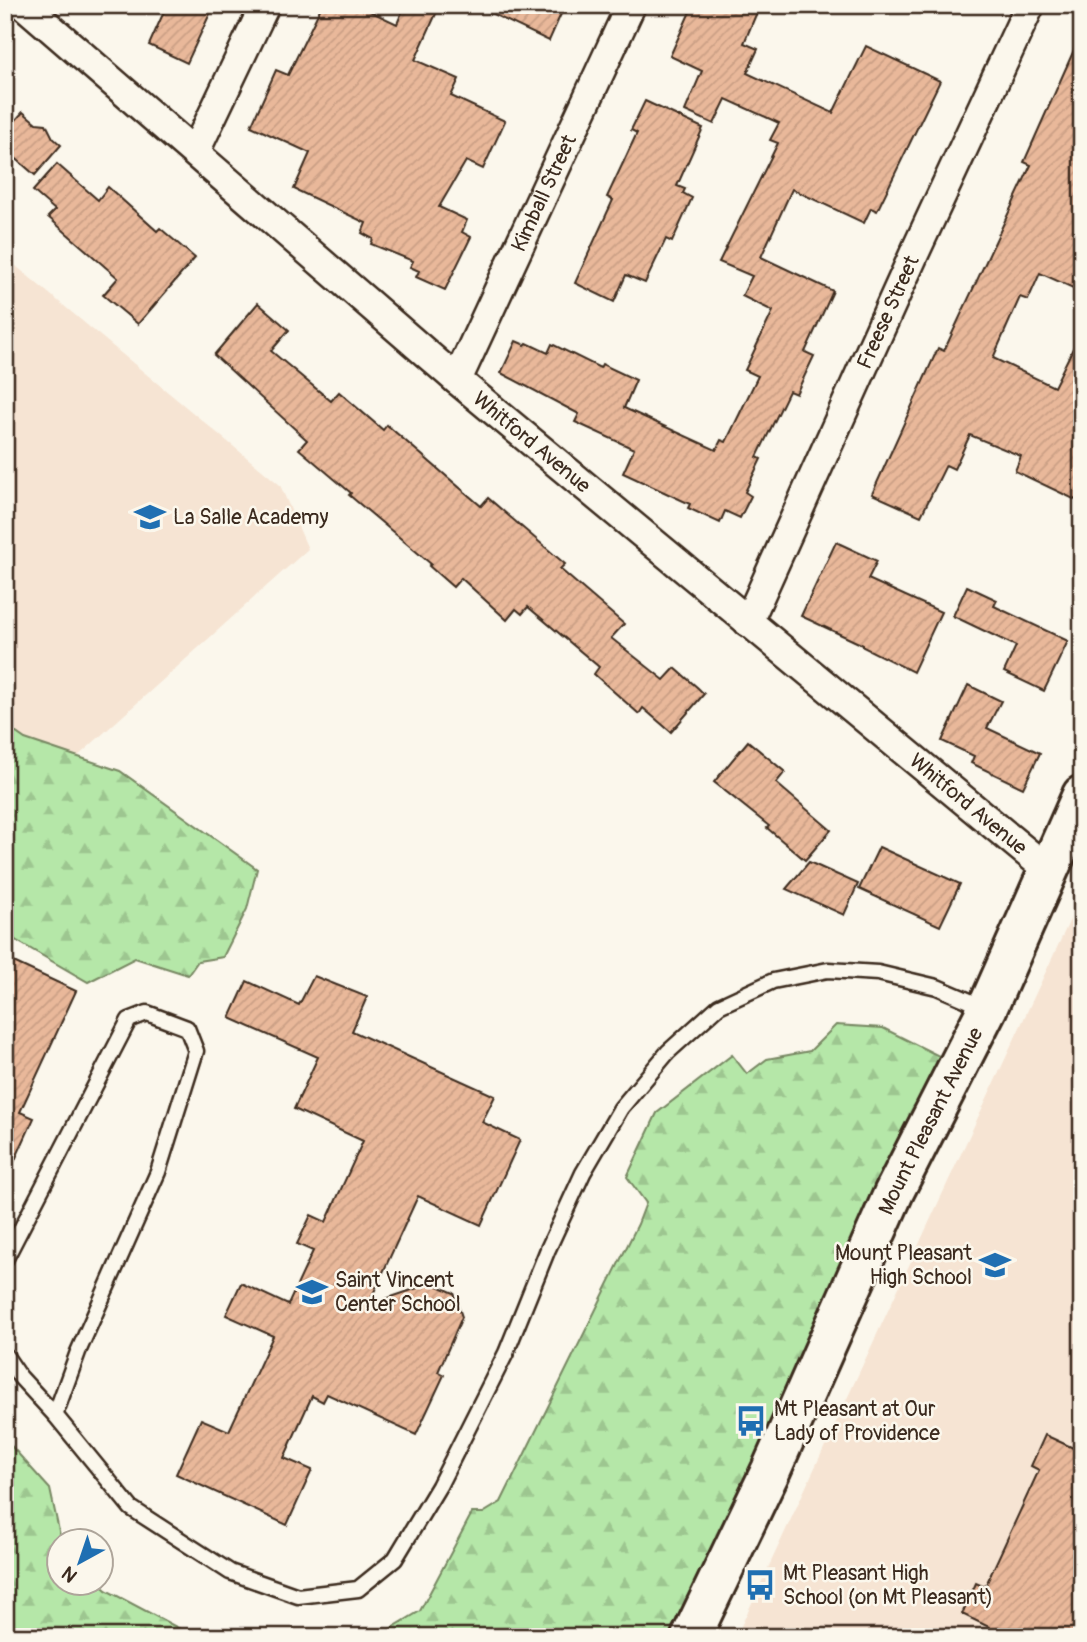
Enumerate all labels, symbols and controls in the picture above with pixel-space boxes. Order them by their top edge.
street label: Kimball Street [505,130,583,256]
street label: Freese Street [851,251,926,373]
street label: Whitford Avenue [467,386,597,500]
school or university icon: La Salle Academy [133,500,167,534]
place label: La Salle Academy [173,504,328,531]
street label: Whitford Avenue [903,748,1033,861]
street label: Mount Pleasant Avenue [873,1022,990,1219]
place label: Mount Pleasant High School [835,1240,973,1291]
school or university icon: Mount Pleasant High School [978,1248,1012,1282]
place label: Saint Vincent Center School [335,1267,461,1318]
school or university icon: Saint Vincent Center School [295,1275,329,1309]
place label: Mt Pleasant at Our Lady of Providence [774,1396,940,1447]
bus stop icon: Mt Pleasant at Our Lady of Providence [734,1404,768,1438]
north arrow [46,1526,116,1596]
place label: Mt Pleasant High School (on Mt Pleasant) [783,1560,993,1611]
text: N [57,1561,82,1588]
bus stop icon: Mt Pleasant High School (on Mt Pleasant) [743,1568,777,1602]

